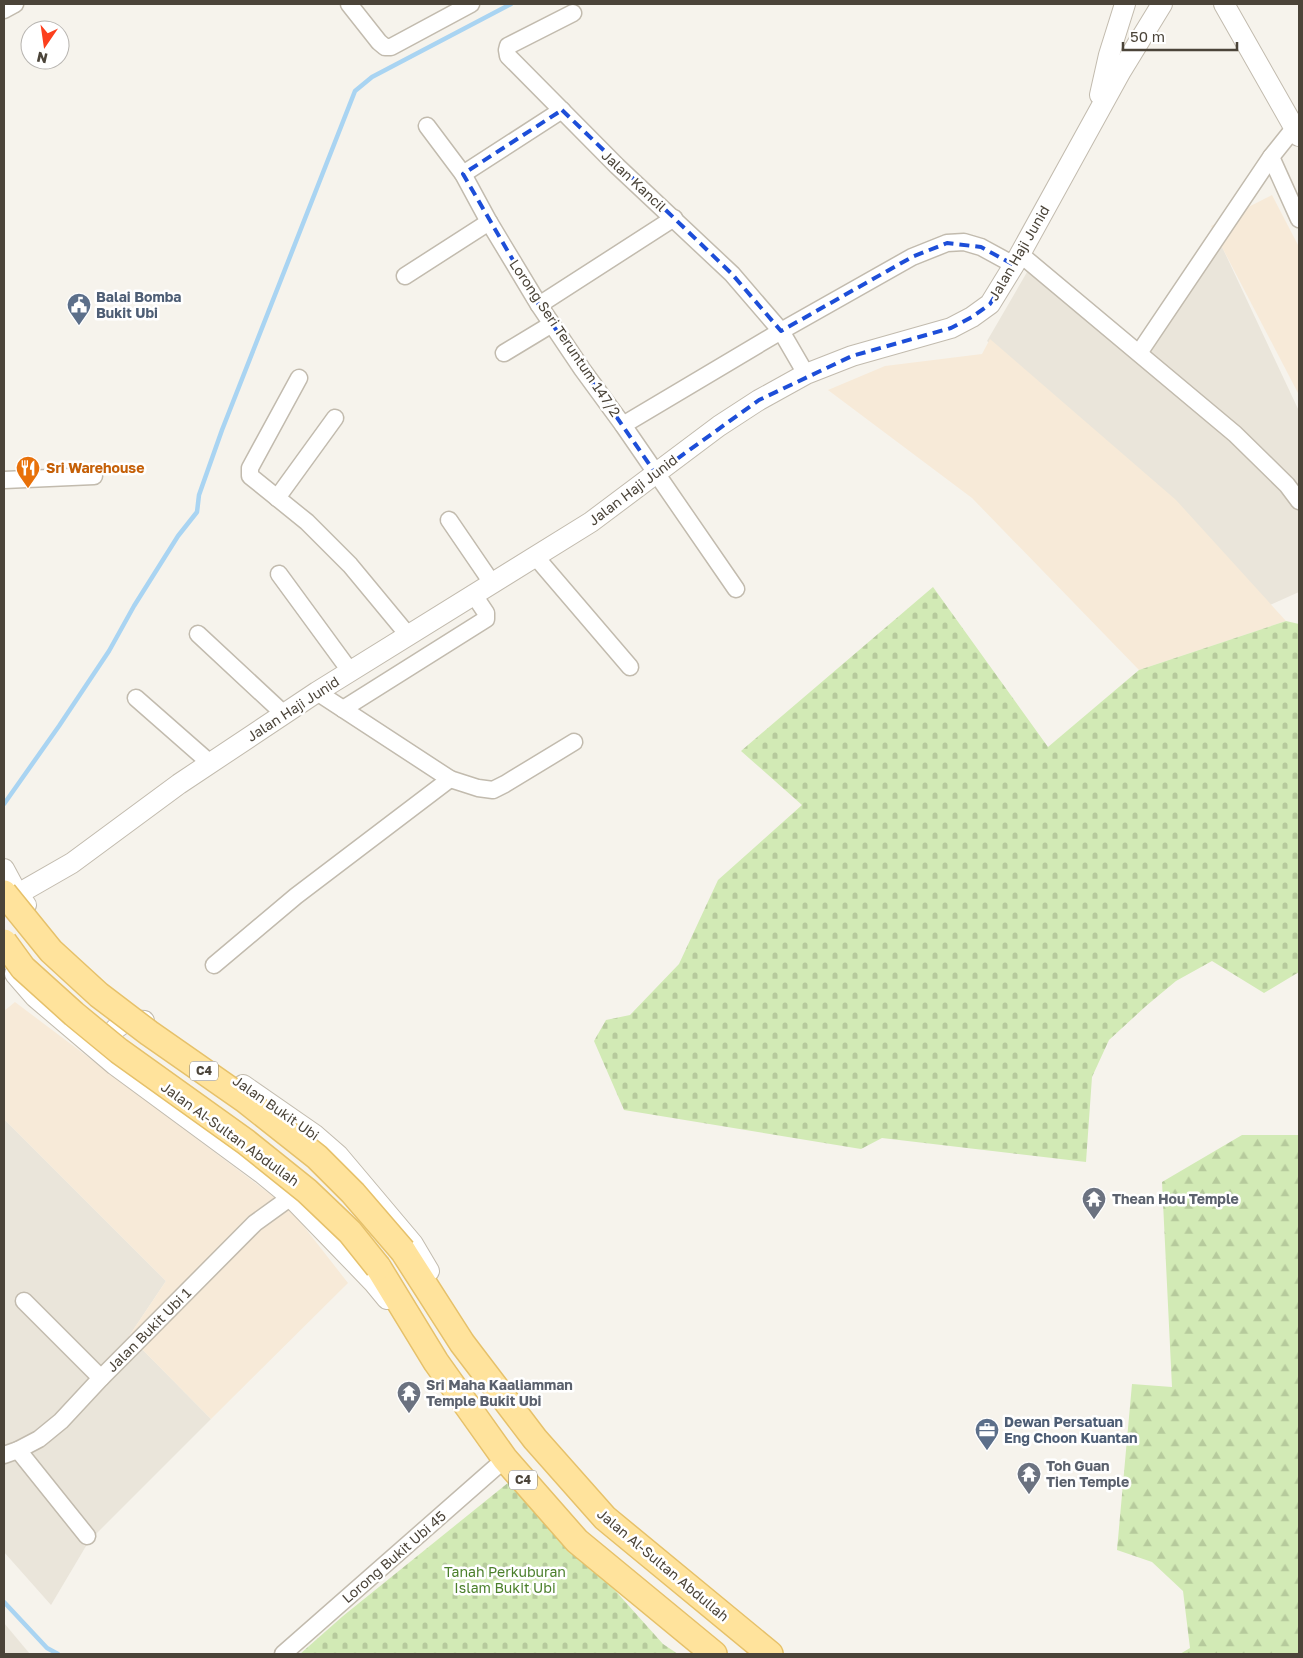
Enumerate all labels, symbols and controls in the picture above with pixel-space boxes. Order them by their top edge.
north arrow [20,20,70,70]
scale bar [1123,20,1237,52]
text: 50 m [1130,27,1165,45]
text: N [35,49,49,68]
street label: Jalan Kancil [599,146,670,215]
street label: Jalan Haji Junid [984,202,1053,303]
street label: Lorong Seri Teruntum 147/2 [506,256,624,420]
place label: Balai Bomba Bukit Ubi [96,288,181,321]
public building icon: Balai Bomba Bukit Ubi [66,292,92,326]
street label: Jalan Haji Junid [585,451,681,529]
restaurant icon: Sri Warehouse [15,455,41,489]
place label: Sri Warehouse [46,459,144,476]
street label: Jalan Haji Junid [243,672,342,745]
road number: C4 [190,1062,218,1080]
street label: Jalan Bukit Ubi [230,1072,323,1144]
street label: Jalan Al-Sultan Abdullah [158,1078,303,1189]
temple icon: Thean Hou Temple [1081,1186,1107,1220]
place label: Thean Hou Temple [1112,1190,1239,1207]
street label: Jalan Bukit Ubi 1 [103,1284,194,1375]
place label: Sri Maha Kaaliamman Temple Bukit Ubi [426,1376,573,1409]
temple icon: Sri Maha Kaaliamman Temple Bukit Ubi [396,1380,422,1414]
place label: Dewan Persatuan Eng Choon Kuantan [1004,1413,1138,1446]
office icon: Dewan Persatuan Eng Choon Kuantan [974,1417,1000,1451]
place label: Toh Guan Tien Temple [1046,1457,1129,1490]
temple icon: Toh Guan Tien Temple [1016,1461,1042,1495]
road number: C4 [509,1470,537,1490]
street label: Jalan Al-Sultan Abdullah [594,1505,732,1625]
street label: Lorong Bukit Ubi 45 [338,1507,449,1606]
park label: Tanah Perkuburan Islam Bukit Ubi [444,1563,566,1596]

